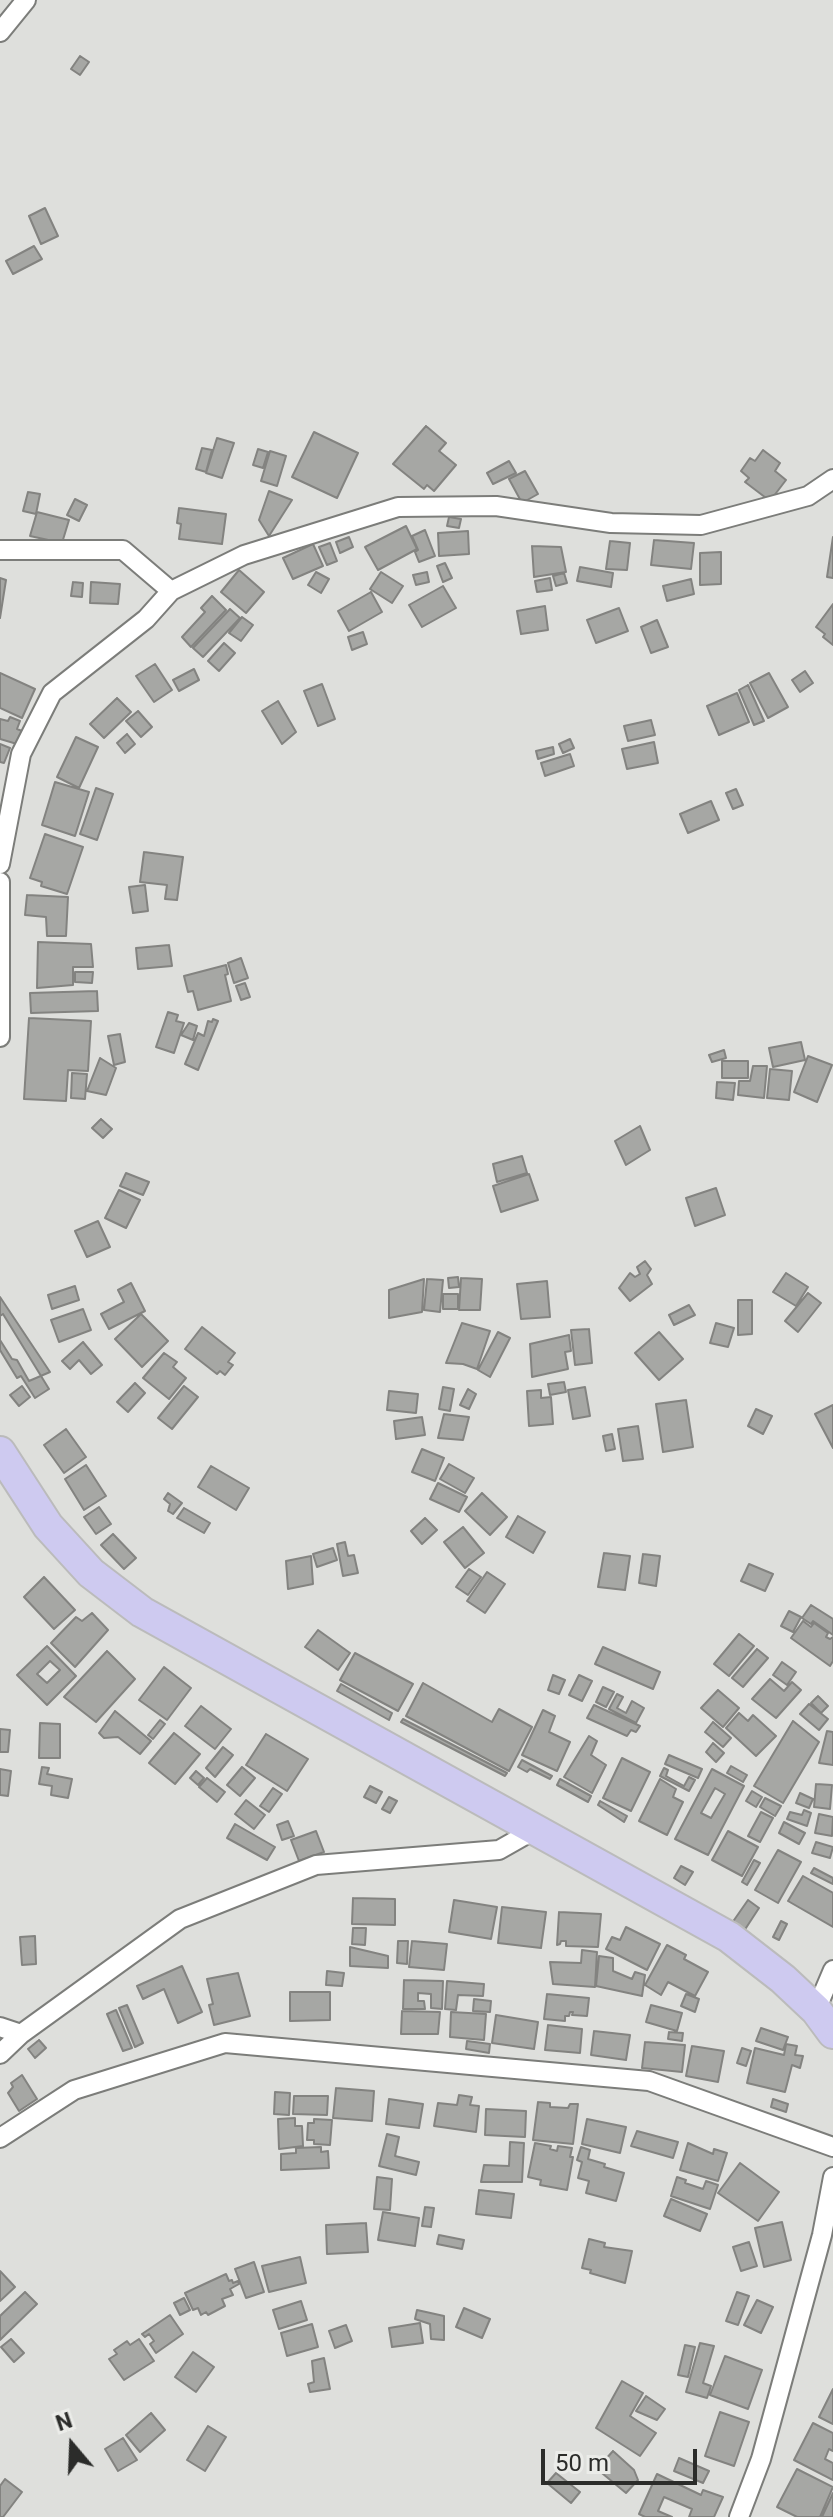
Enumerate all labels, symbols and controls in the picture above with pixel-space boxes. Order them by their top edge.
north arrow [32,2405,112,2485]
text: N [53,2407,75,2436]
scale bar [545,2433,701,2483]
text: 50 m [555,2449,609,2477]

